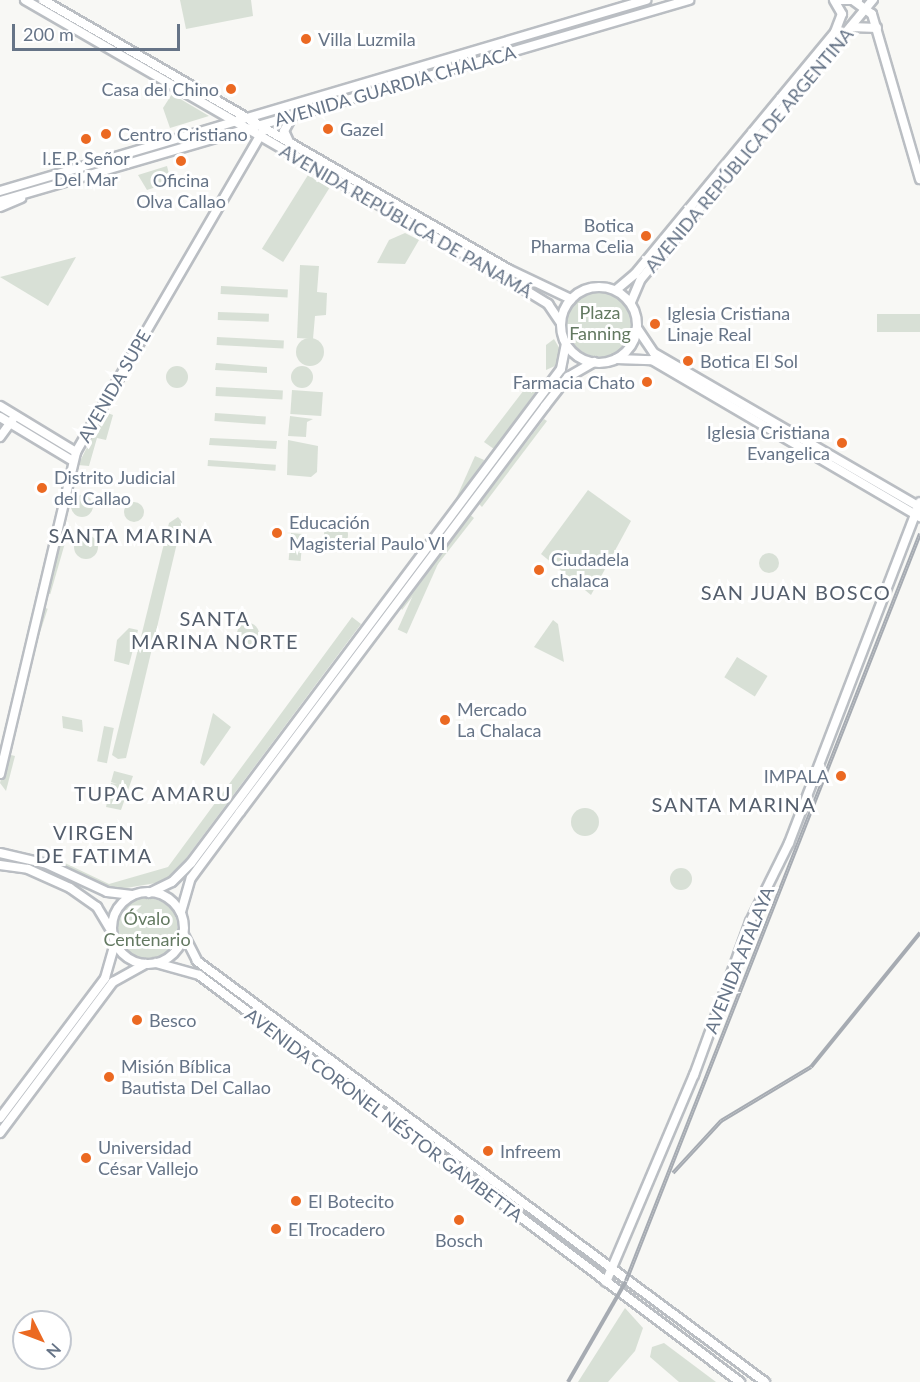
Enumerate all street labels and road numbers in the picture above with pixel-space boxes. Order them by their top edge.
street label: AVENIDA REPÚBLICA DE ARGENTINA [640,23,858,277]
street label: AVENIDA GUARDIA CHALACA [271,41,519,131]
street label: AVENIDA REPÚBLICA DE PANAMÁ [276,139,536,303]
street label: AVENIDA SUPE [73,326,155,446]
street label: AVENIDA ATALAYA [699,883,779,1037]
street label: AVENIDA CORONEL NÉSTOR GAMBETTA [241,1003,527,1227]

